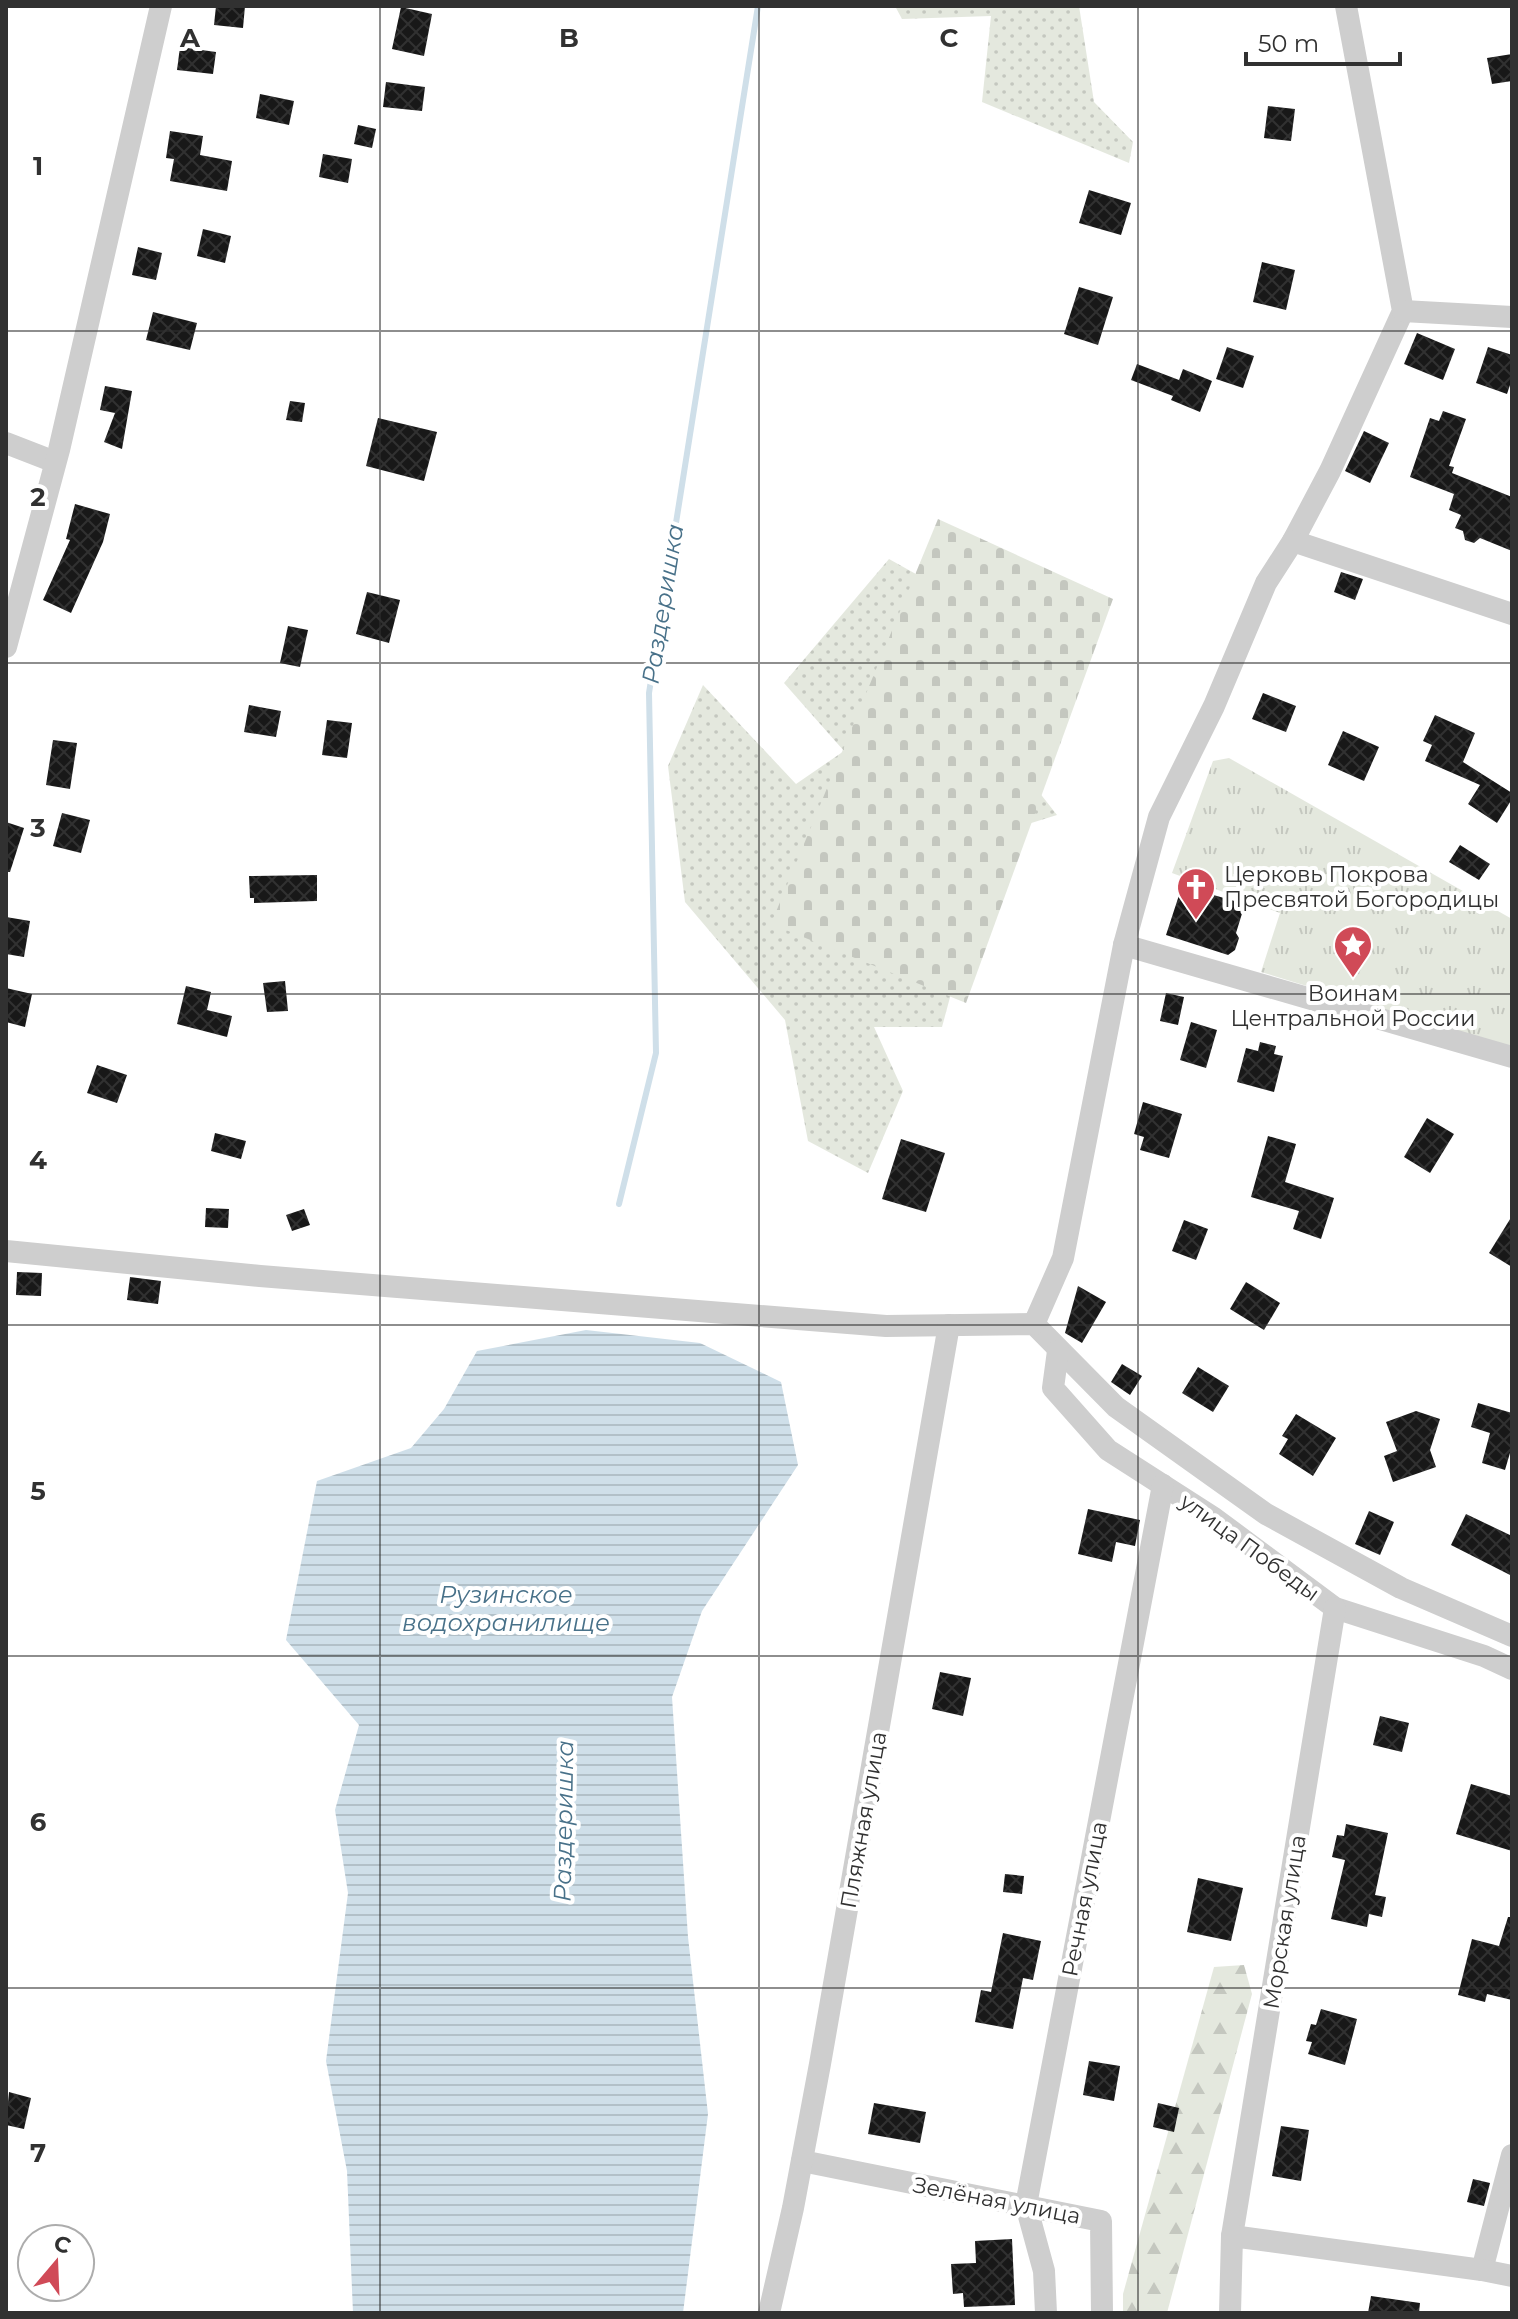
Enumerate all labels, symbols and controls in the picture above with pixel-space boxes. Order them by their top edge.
scale bar [1246,16,1400,66]
text: A [179,22,201,54]
text: B [559,22,579,54]
text: C [940,22,959,54]
text: 50 m [1258,29,1319,58]
text: 1 [33,150,43,182]
text: 2 [30,481,46,513]
water label: Раздеришка [636,522,689,686]
text: 3 [29,812,46,844]
place label: Церковь Покрова Пресвятой Богородицы [1224,861,1499,913]
church icon: Церковь Покрова Пресвятой Богородицы [1175,866,1217,921]
place icon: Воинам Центральной России [1332,924,1374,979]
place label: Воинам Центральной России [1231,980,1475,1032]
text: 4 [29,1144,47,1176]
text: 5 [30,1475,46,1507]
street label: улица Победы [1174,1487,1325,1607]
water label: Рузинское водохранилище [402,1580,610,1637]
street label: Пляжная улица [835,1730,892,1911]
water label: Раздеришка [548,1740,579,1902]
text: 6 [30,1806,47,1838]
street label: Речная улица [1056,1819,1113,1979]
street label: Морская улица [1257,1833,1312,2011]
text: 7 [30,2137,46,2169]
street label: Зелёная улица [911,2171,1083,2230]
north arrow [16,2223,96,2303]
text: С [50,2229,74,2260]

